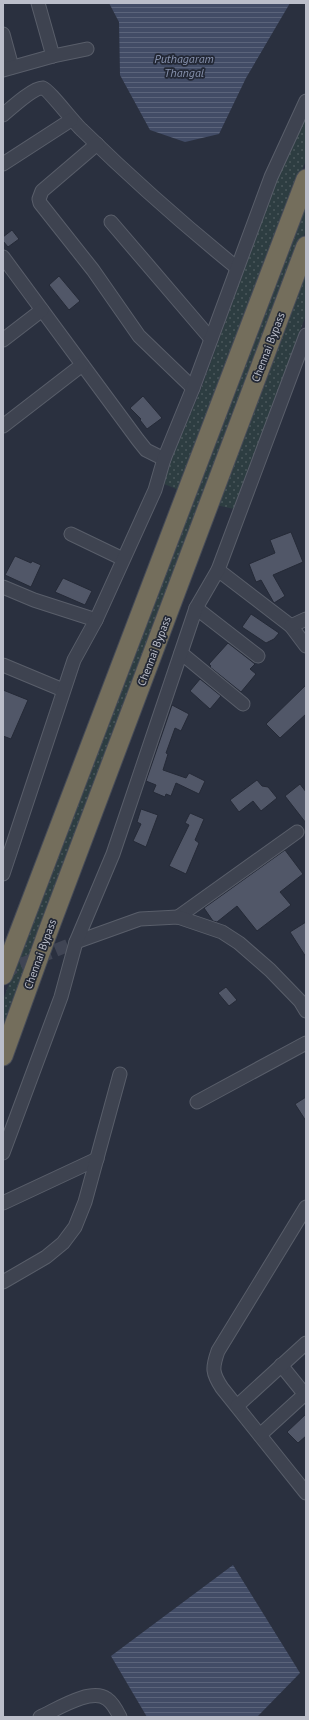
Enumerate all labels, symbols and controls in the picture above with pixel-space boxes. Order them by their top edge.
water label: Puthagaram Thangal [154,51,214,80]
street label: Chennai Bypass [248,310,288,384]
street label: Chennai Bypass [134,614,174,688]
street label: Chennai Bypass [21,917,59,991]

